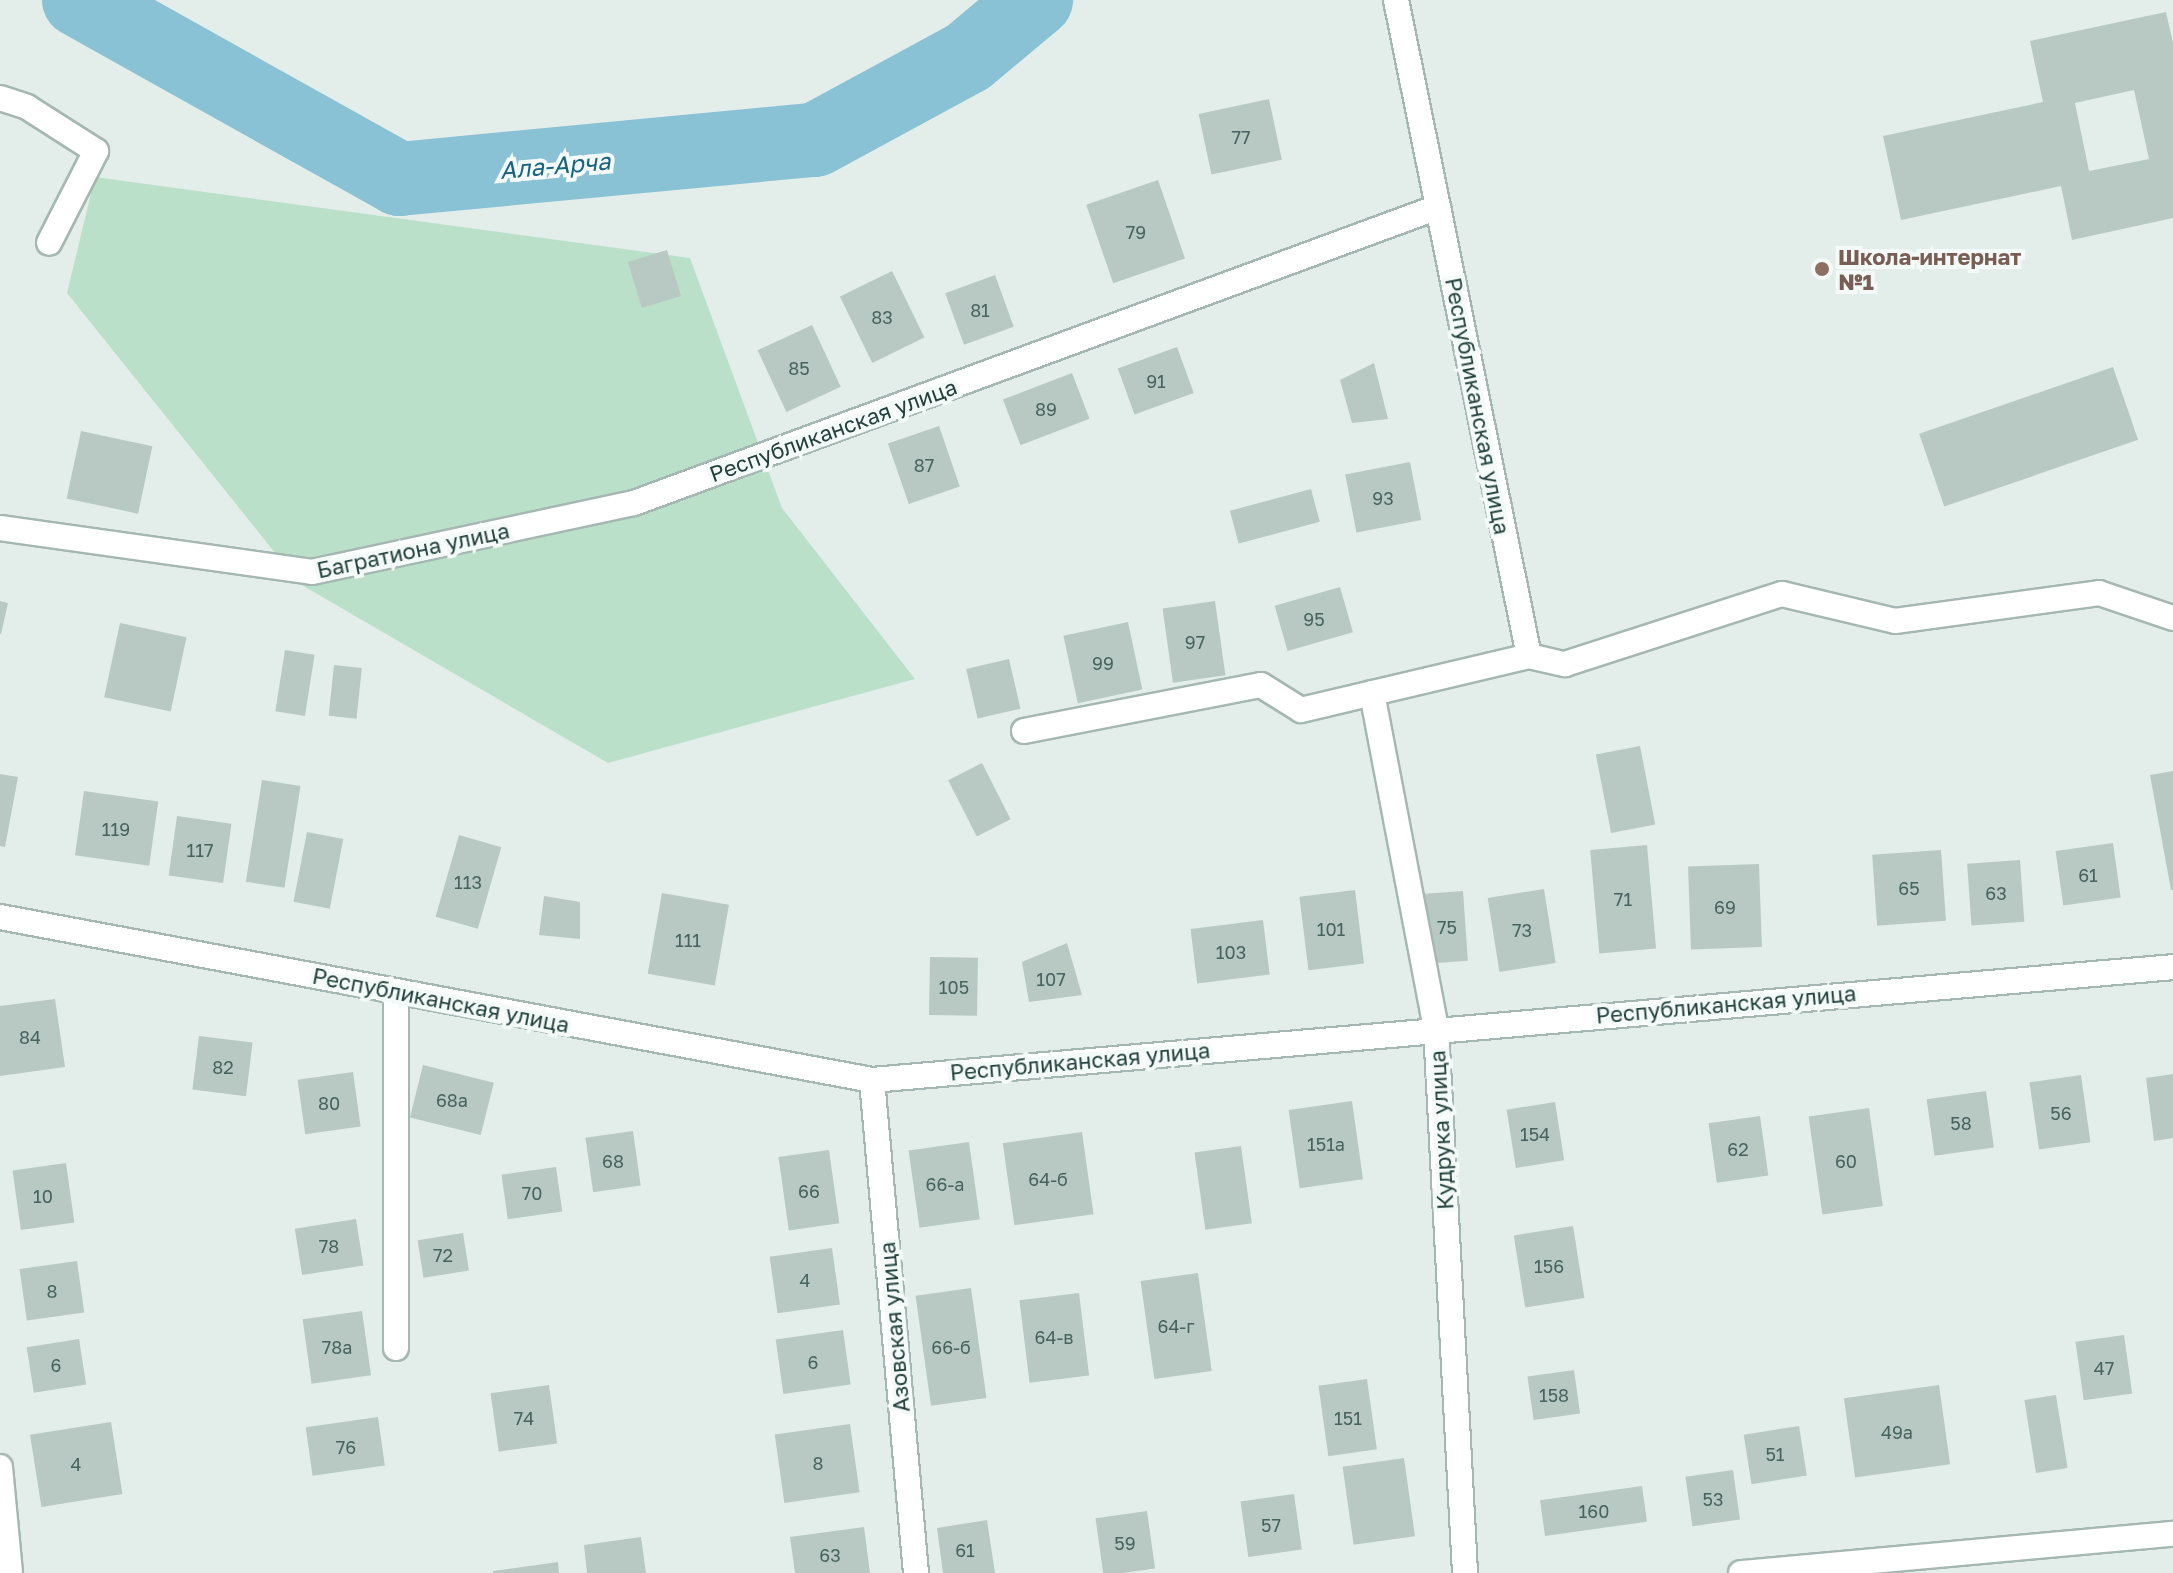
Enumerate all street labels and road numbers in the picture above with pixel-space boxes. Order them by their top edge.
street label: Республиканская улица [1440,275,1516,537]
street label: Республиканская улица [706,373,960,487]
street label: Багратиона улица [314,517,512,583]
street label: Республиканская улица [310,962,572,1038]
street label: Республиканская улица [1595,979,1857,1029]
street label: Республиканская улица [949,1036,1211,1086]
street label: Кудрука улица [1424,1050,1458,1210]
street label: Азовская улица [873,1241,915,1413]

